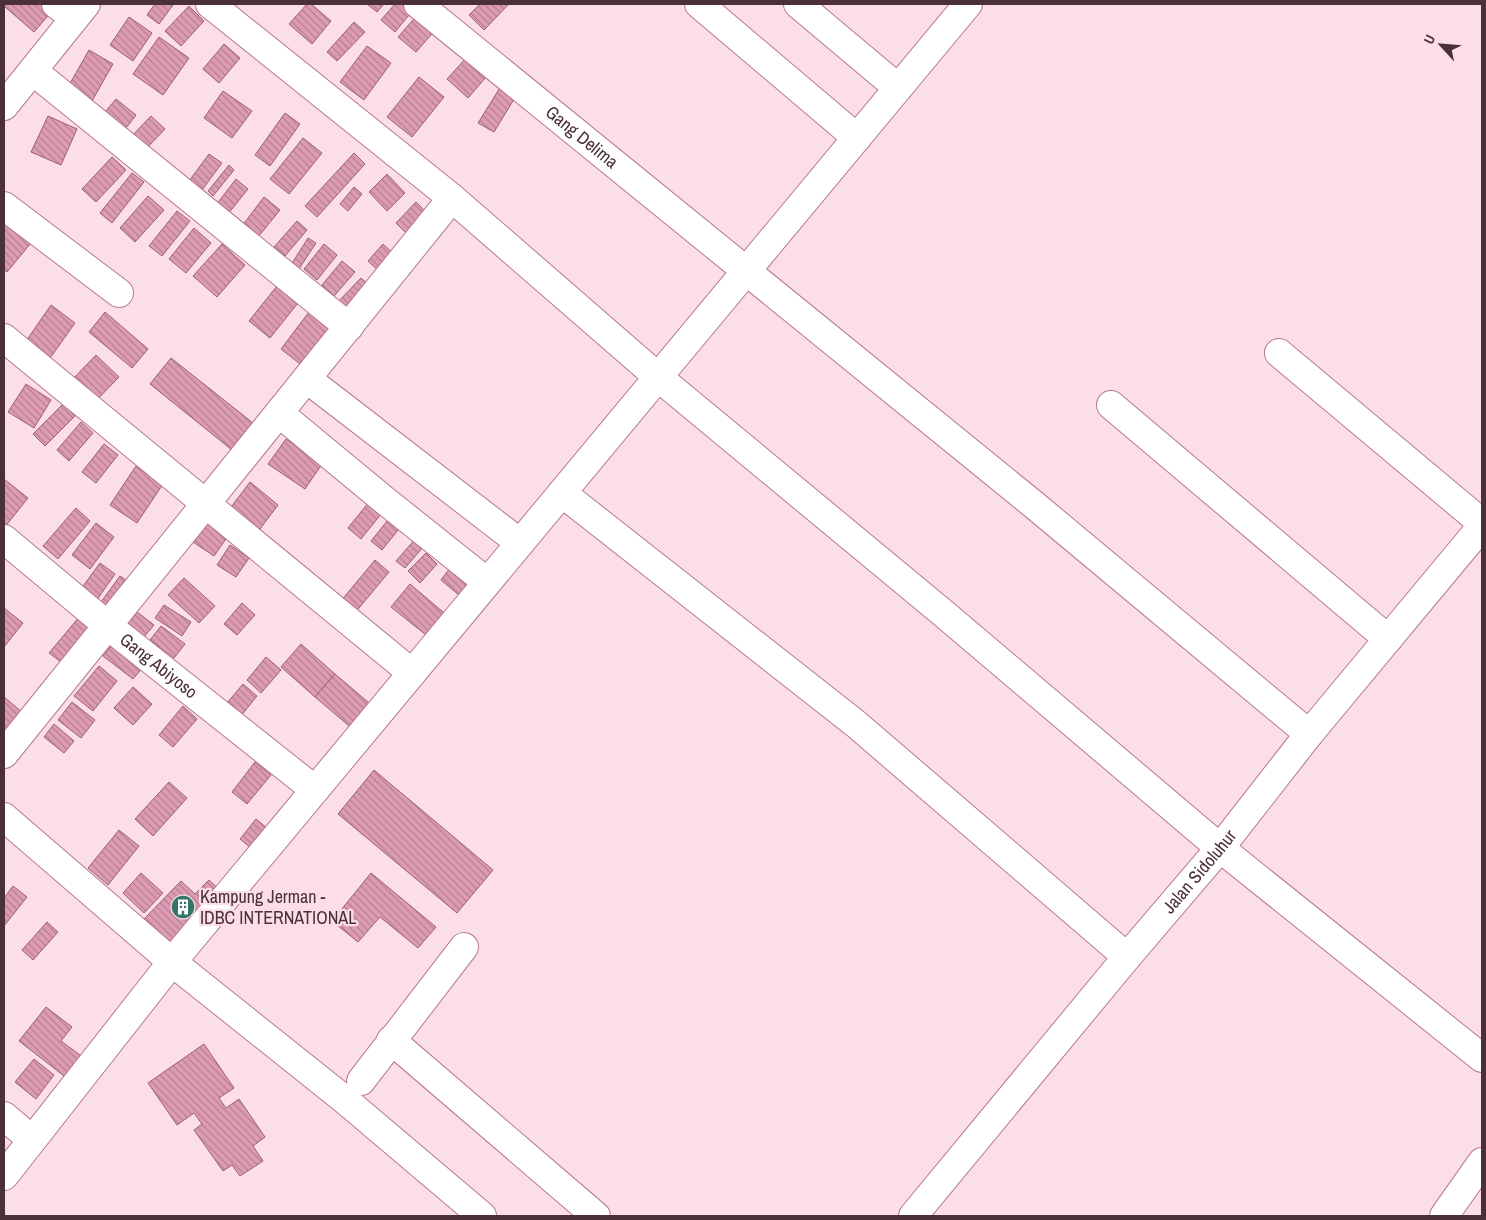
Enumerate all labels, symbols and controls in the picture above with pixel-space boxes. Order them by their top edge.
north arrow [1416,20,1466,70]
text: U [1419,32,1439,47]
street label: Gang Delima [540,100,624,174]
street label: Gang Abiyoso [115,627,203,704]
street label: Jalan Sidoluhur [1156,824,1242,919]
place label: Kampung Jerman - IDBC INTERNATIONAL [200,884,356,930]
building icon: Kampung Jerman - IDBC INTERNATIONAL [170,894,196,920]

